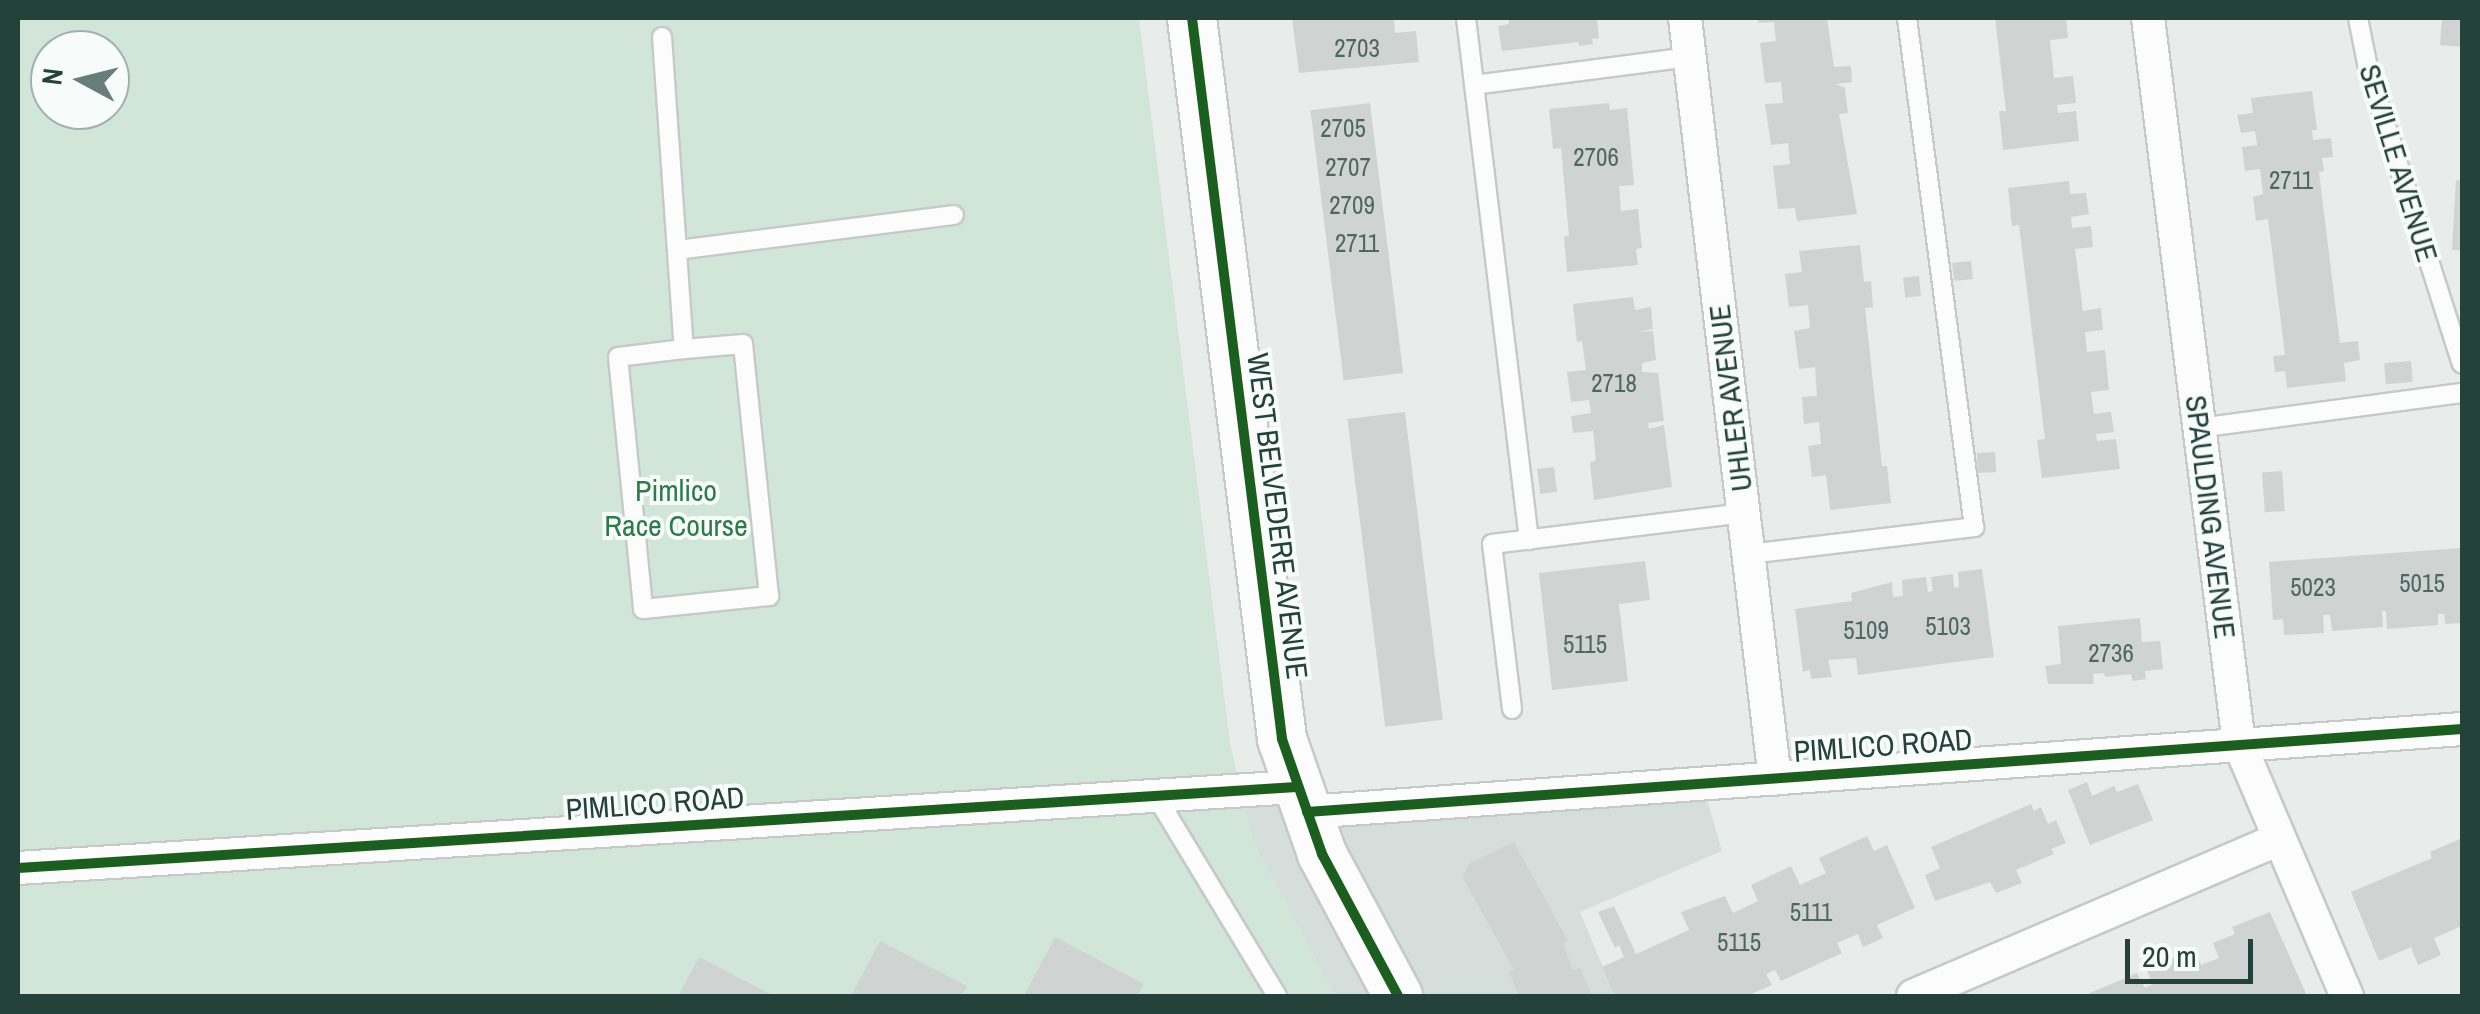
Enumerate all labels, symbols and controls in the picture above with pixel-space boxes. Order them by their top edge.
north arrow [30,30,130,130]
house number: 2703 [1334,33,1380,63]
street label: SEVILLE AVENUE [2352,59,2446,267]
text: N [32,66,72,87]
house number: 2705 [1320,113,1366,143]
house number: 2706 [1573,142,1619,172]
house number: 2707 [1325,152,1371,182]
house number: 2711 [2269,165,2313,195]
house number: 2709 [1329,190,1375,220]
house number: 2711 [1335,228,1379,258]
street label: UHLER AVENUE [1701,302,1759,494]
street label: WEST BELVEDERE AVENUE [1240,350,1316,682]
house number: 2718 [1591,368,1637,398]
street label: SPAULDING AVENUE [2178,392,2244,642]
park label: Pimlico Race Course [604,472,748,542]
house number: 5015 [2399,568,2445,598]
house number: 5023 [2290,572,2336,602]
house number: 5103 [1925,611,1971,641]
house number: 5109 [1843,615,1889,645]
house number: 5115 [1563,629,1607,659]
house number: 2736 [2088,638,2134,668]
street label: PIMLICO ROAD [1792,721,1974,769]
street label: PIMLICO ROAD [564,779,746,827]
house number: 5111 [1790,897,1832,927]
scale bar [2130,919,2258,981]
house number: 5115 [1717,927,1761,957]
text: 20 m [2142,936,2197,976]

